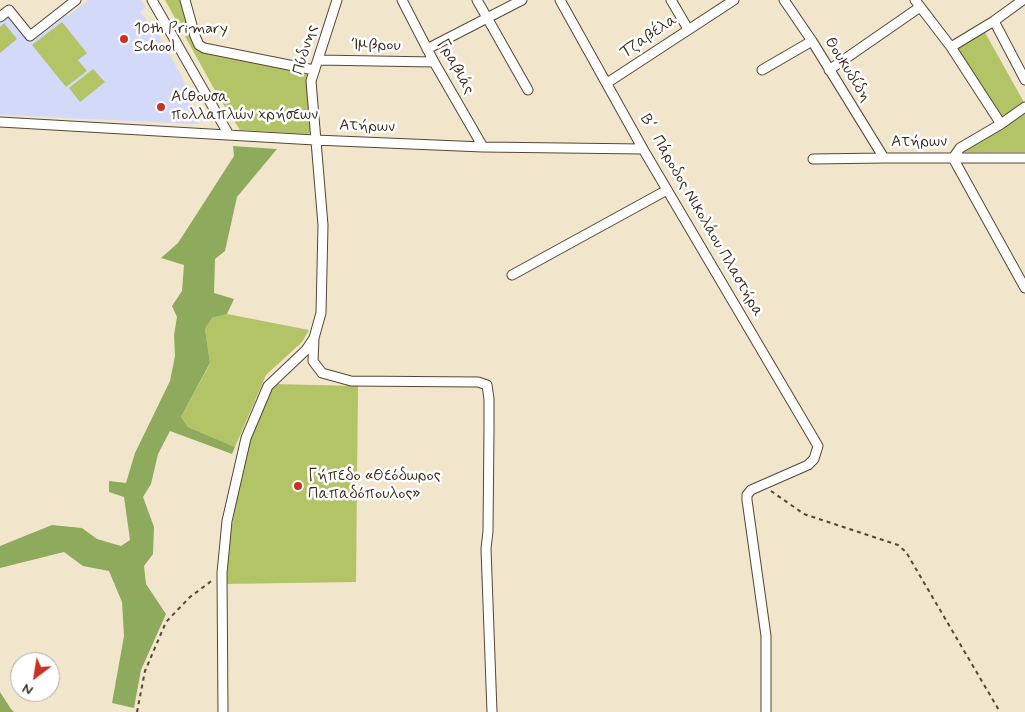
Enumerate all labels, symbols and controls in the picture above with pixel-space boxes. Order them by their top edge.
street label: Τζαβέλα [617,11,681,63]
place label: 10th Primary School [134,20,228,58]
street label: Πύδνης [289,23,323,77]
marker: 10th Primary School [118,33,130,45]
street label: Θουκυδίδη [820,34,874,106]
street label: Ίμβρου [351,36,401,56]
street label: Γραβιάς [432,36,478,98]
place label: Αίθουσα πολλαπλών χρήσεων [171,88,318,126]
marker: Αίθουσα πολλαπλών χρήσεων [155,101,167,113]
street label: Β΄ Πάροδος Νικολάου Πλαστήρα [635,111,767,321]
street label: Ατήρων [339,116,395,138]
street label: Ατήρων [891,133,947,153]
place label: Γήπεδο «Θεόδωρος Παπαδόπουλος» [308,467,441,505]
marker: Γήπεδο «Θεόδωρος Παπαδόπουλος» [292,480,304,492]
north arrow [10,652,60,702]
text: N [19,679,36,699]

